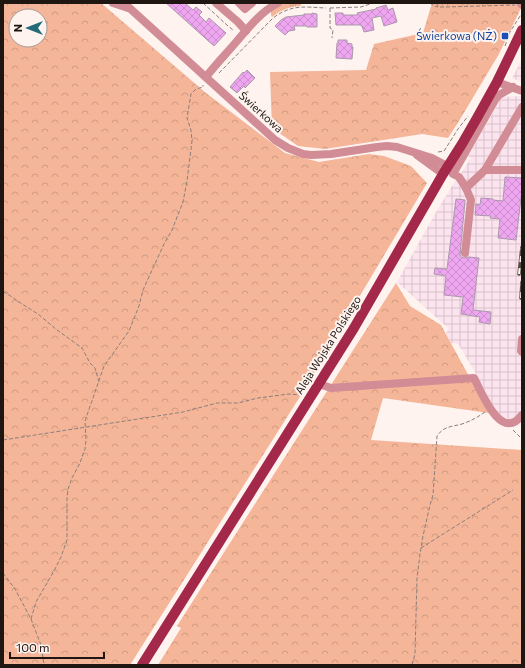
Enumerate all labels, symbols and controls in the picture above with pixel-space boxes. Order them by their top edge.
north arrow [8,8,48,48]
text: N [11,24,24,32]
place label: Świerkowa (NŻ) [416,28,497,42]
marker: Świerkowa (NŻ) [500,31,510,41]
street label: Świerkowa [237,88,287,135]
street label: Aleja Wojska Polskiego [292,293,363,396]
scale bar [10,634,104,660]
text: 100 m [16,640,50,654]

